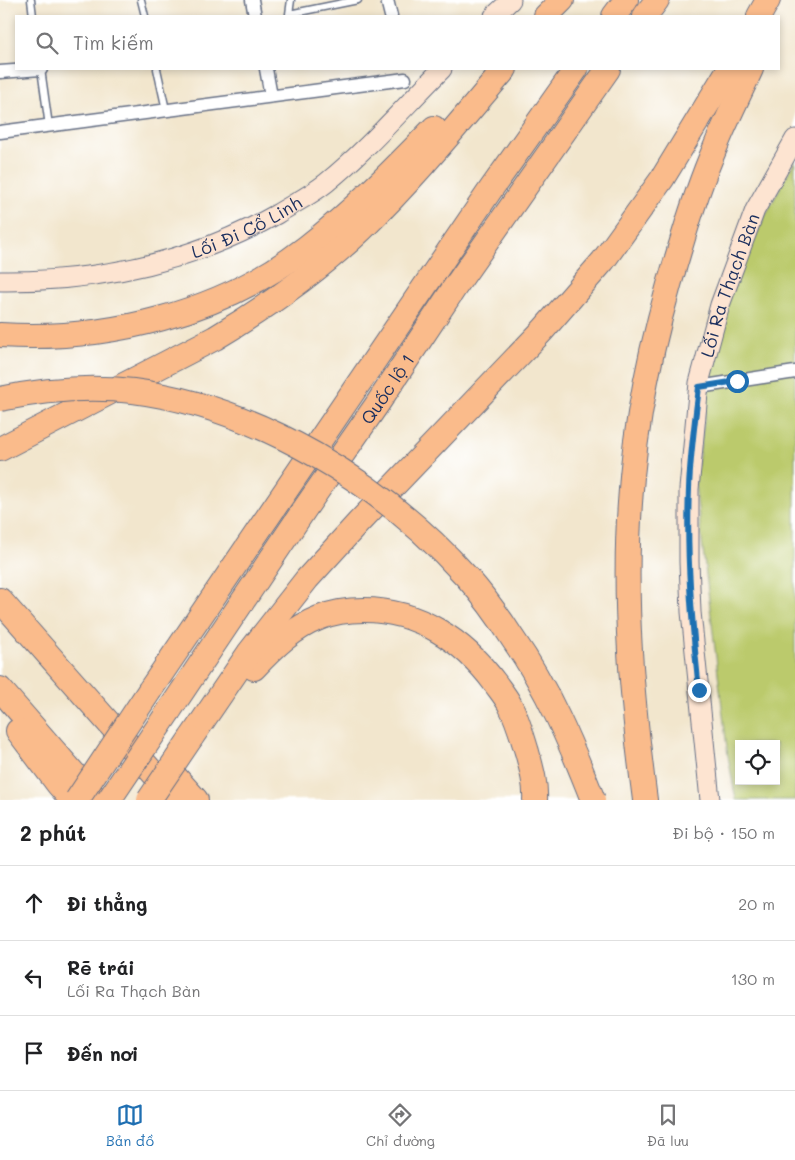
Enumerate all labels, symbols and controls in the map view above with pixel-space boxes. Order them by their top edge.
search box [15,15,780,70]
icon: search [33,29,61,57]
text: Tìm kiếm [73,30,154,55]
street label: Lối Đi Cổ Linh [188,190,306,263]
street label: Lối Ra Thạch Bàn [695,210,765,360]
street label: Quốc lộ 1 [355,349,419,429]
route start [726,370,749,393]
route end [688,679,711,702]
map controls [735,740,780,785]
button: locate [735,740,780,785]
text: 2 phút [20,819,86,846]
text: Đi bộ · 150 m [672,822,775,843]
icon: ahead [20,889,48,917]
text: Đi thẳng [67,891,147,916]
text: 20 m [738,893,775,914]
text: Rẽ trái [67,955,135,980]
icon: left [20,964,48,992]
text: 130 m [731,968,775,989]
text: Lối Ra Thạch Bàn [67,980,201,1001]
icon: arrive [20,1039,48,1067]
text: Đến nơi [67,1041,139,1066]
tab: Bản đồ [106,1101,154,1150]
tab: Chỉ đường [366,1101,435,1150]
tab: Đã lưu [647,1101,689,1150]

